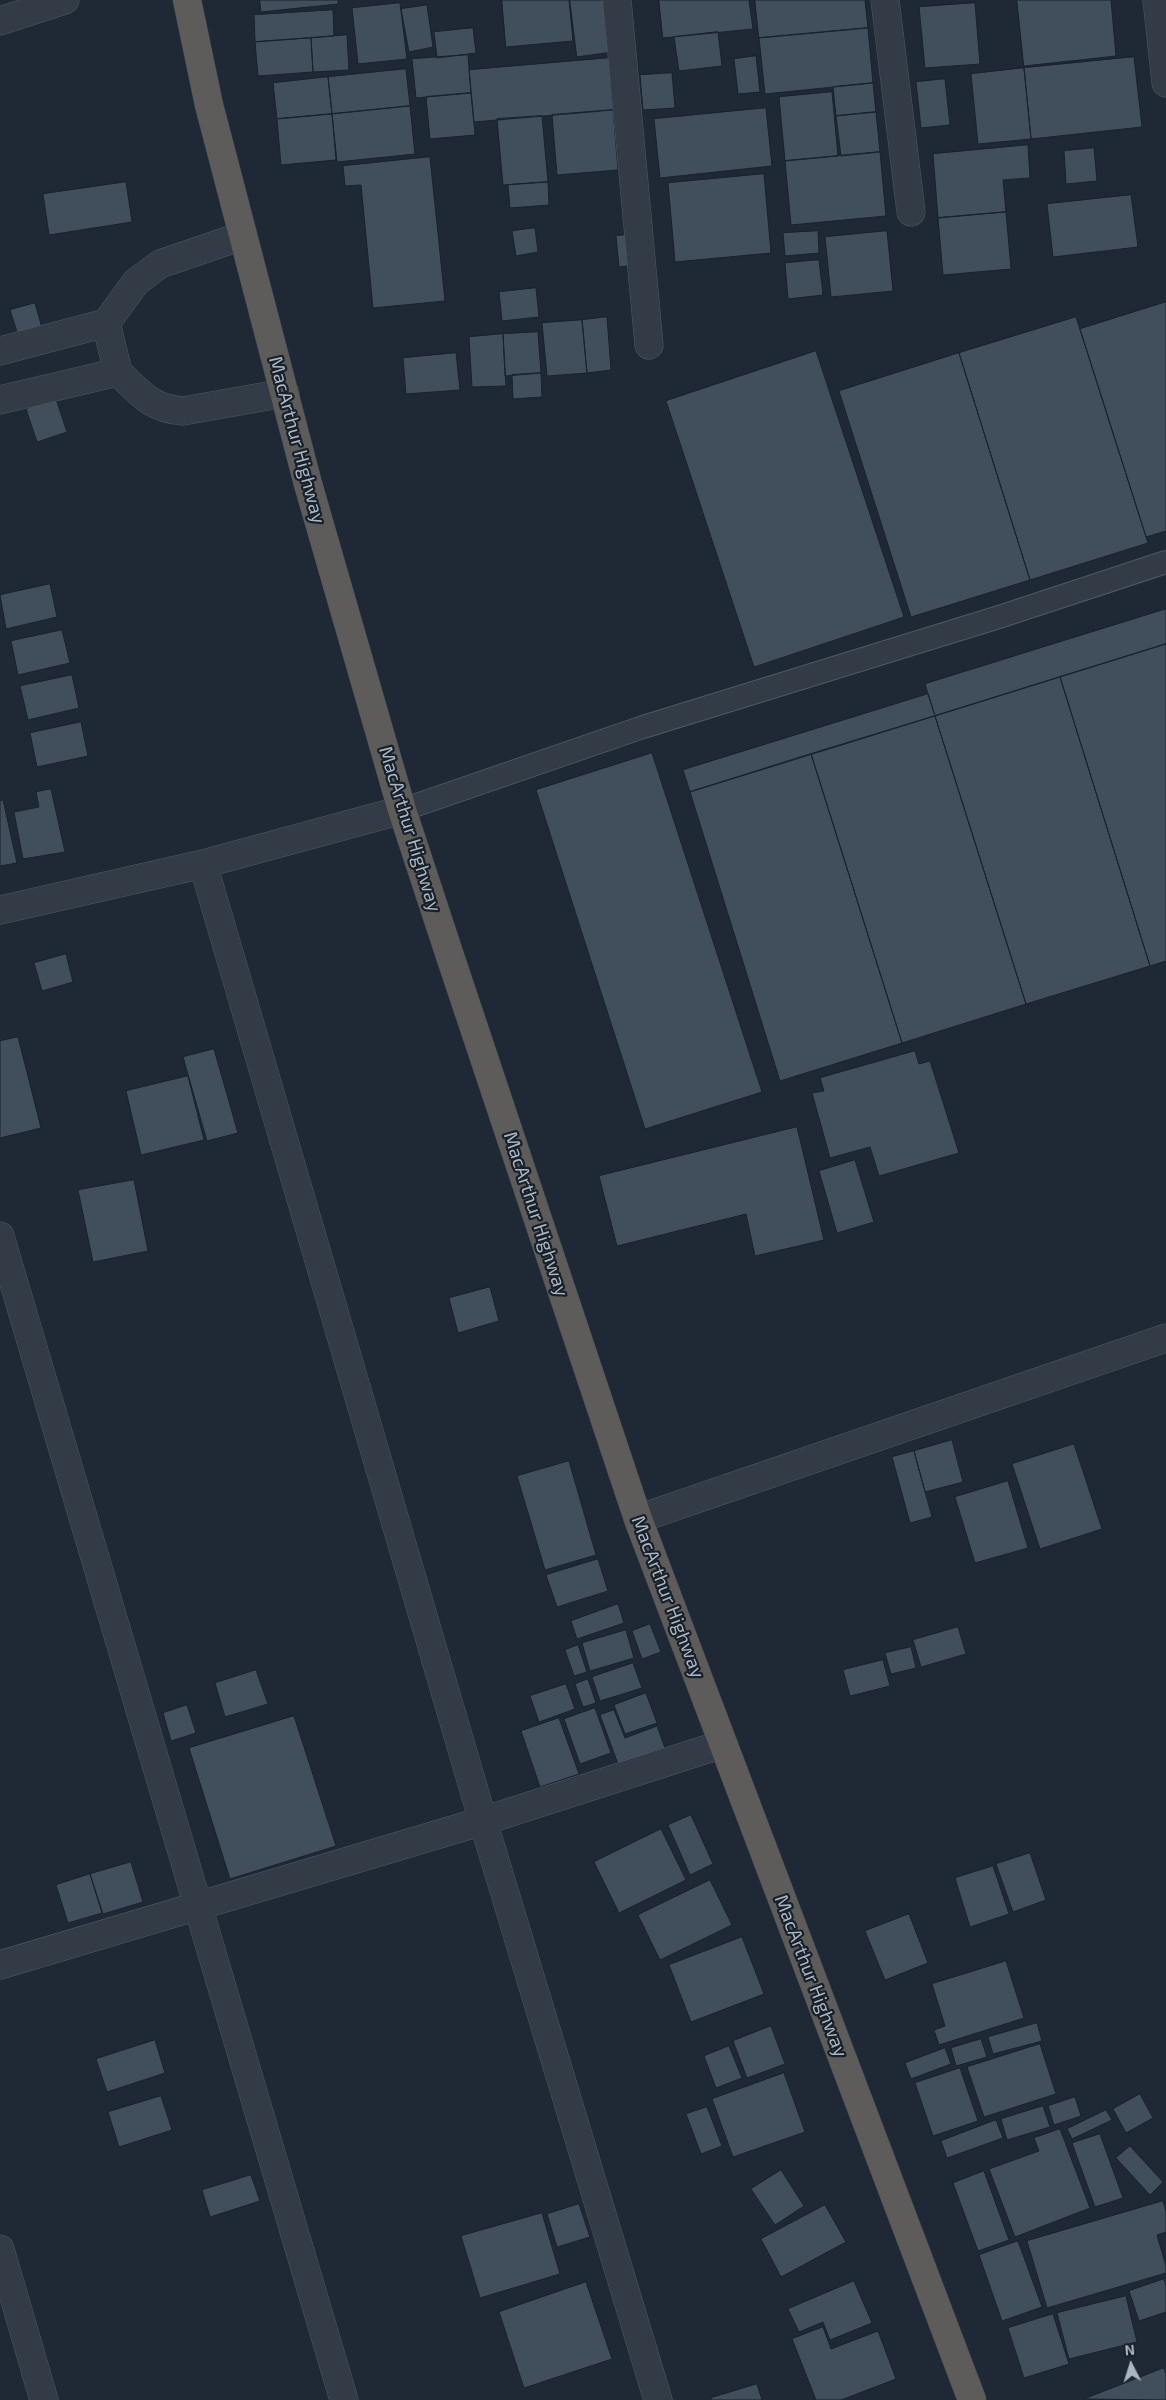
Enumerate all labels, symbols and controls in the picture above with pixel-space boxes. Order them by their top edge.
street label: MacArthur Highway [264,354,330,526]
street label: MacArthur Highway [374,743,446,915]
street label: MacArthur Highway [499,1129,573,1299]
street label: MacArthur Highway [627,1513,709,1681]
street label: MacArthur Highway [770,1892,852,2060]
north arrow [1106,2340,1156,2390]
text: N [1124,2341,1135,2358]

